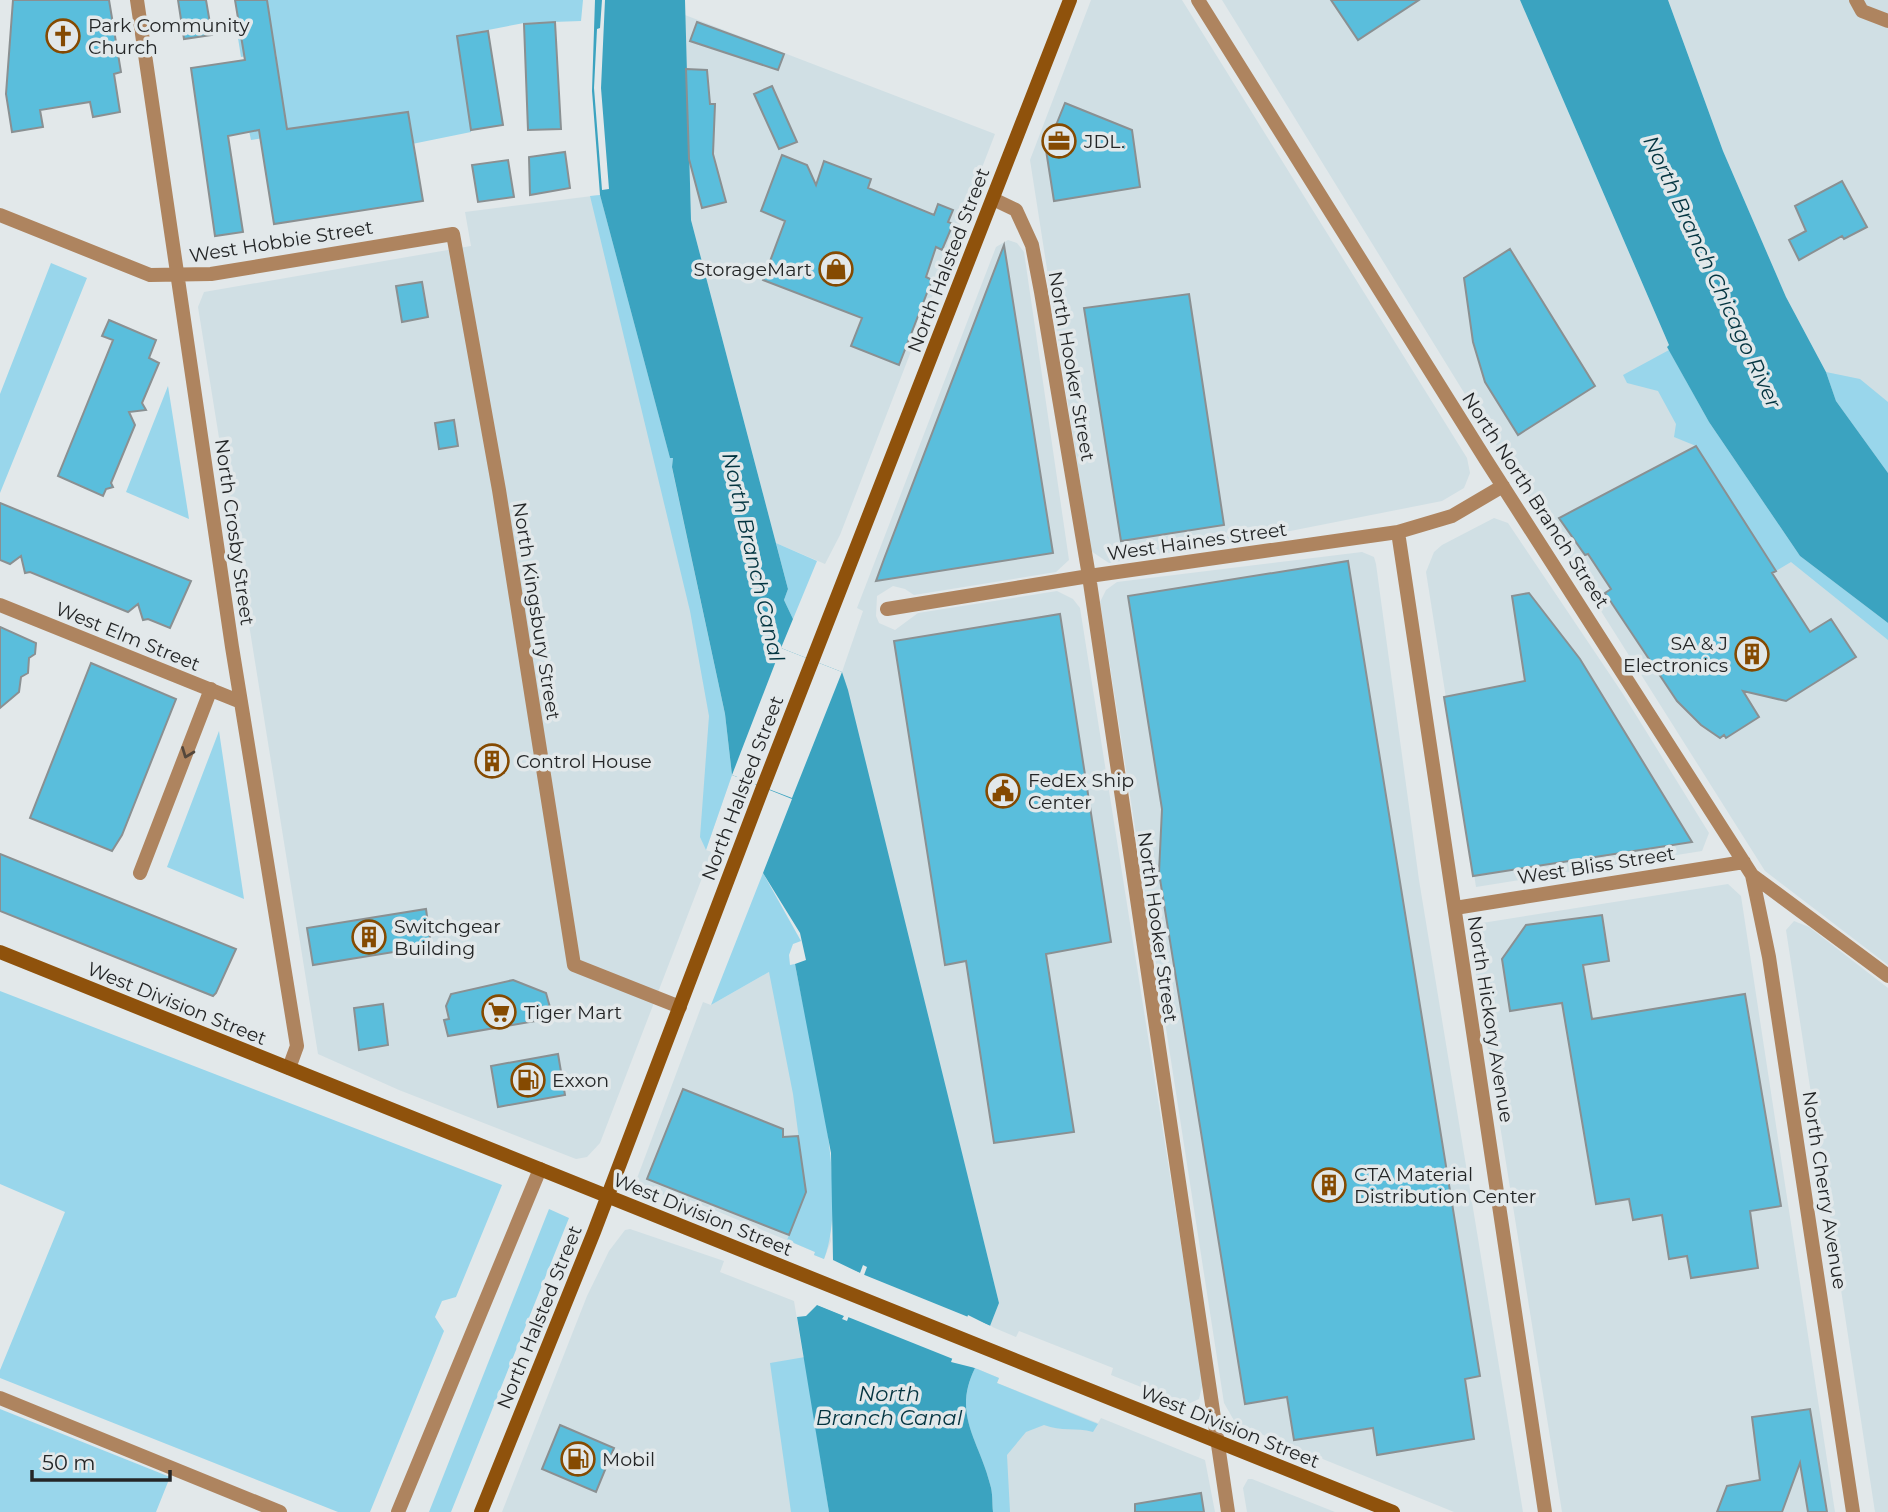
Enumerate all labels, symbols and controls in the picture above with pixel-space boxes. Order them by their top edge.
place label: Park Community Church [88,14,250,59]
church icon: Park Community Church [44,17,82,55]
office icon: JDL. [1040,122,1078,160]
place label: JDL. [1083,130,1125,153]
water label: North Branch Chicago River [1638,132,1787,413]
street label: North Halsted Street [903,164,994,356]
street label: West Hobbie Street [188,216,375,267]
shop icon: StorageMart [817,250,855,288]
place label: StorageMart [694,258,812,281]
street label: North Hooker Street [1043,269,1100,463]
street label: North North Branch Street [1457,388,1614,613]
street label: North Crosby Street [210,437,259,627]
water label: North Branch Canal [717,450,790,664]
street label: North Kingsbury Street [508,500,565,722]
street label: West Haines Street [1106,517,1289,565]
street label: West Elm Street [52,597,204,676]
place label: SA & J Electronics [1623,632,1728,677]
building icon: SA & J Electronics [1733,635,1771,673]
street label: North Halsted Street [697,692,788,884]
building icon: Control House [473,742,511,780]
one-way arrow [182,747,196,759]
place label: Control House [516,750,652,773]
place label: FedEx Ship Center [1028,769,1134,814]
public building icon: FedEx Ship Center [984,772,1022,810]
street label: North Hooker Street [1133,830,1182,1024]
street label: West Bliss Street [1516,842,1677,889]
street label: North Hickory Avenue [1463,914,1518,1124]
place label: Switchgear Building [394,915,501,960]
building icon: Switchgear Building [350,918,388,956]
street label: West Division Street [84,957,270,1050]
supermarket icon: Tiger Mart [480,993,518,1031]
place label: Tiger Mart [524,1001,622,1024]
fuel station icon: Exxon [509,1061,547,1099]
place label: Exxon [552,1069,609,1092]
street label: North Cherry Avenue [1797,1089,1852,1291]
place label: CTA Material Distribution Center [1354,1163,1536,1208]
building icon: CTA Material Distribution Center [1310,1166,1348,1204]
street label: West Division Street [610,1168,796,1261]
street label: North Halsted Street [492,1222,587,1412]
street label: West Division Street [1137,1380,1323,1473]
water label: North Branch Canal [816,1381,963,1430]
scale bar [32,1438,170,1482]
fuel station icon: Mobil [559,1440,597,1478]
place label: Mobil [602,1448,655,1471]
text: 50 m [42,1450,96,1475]

